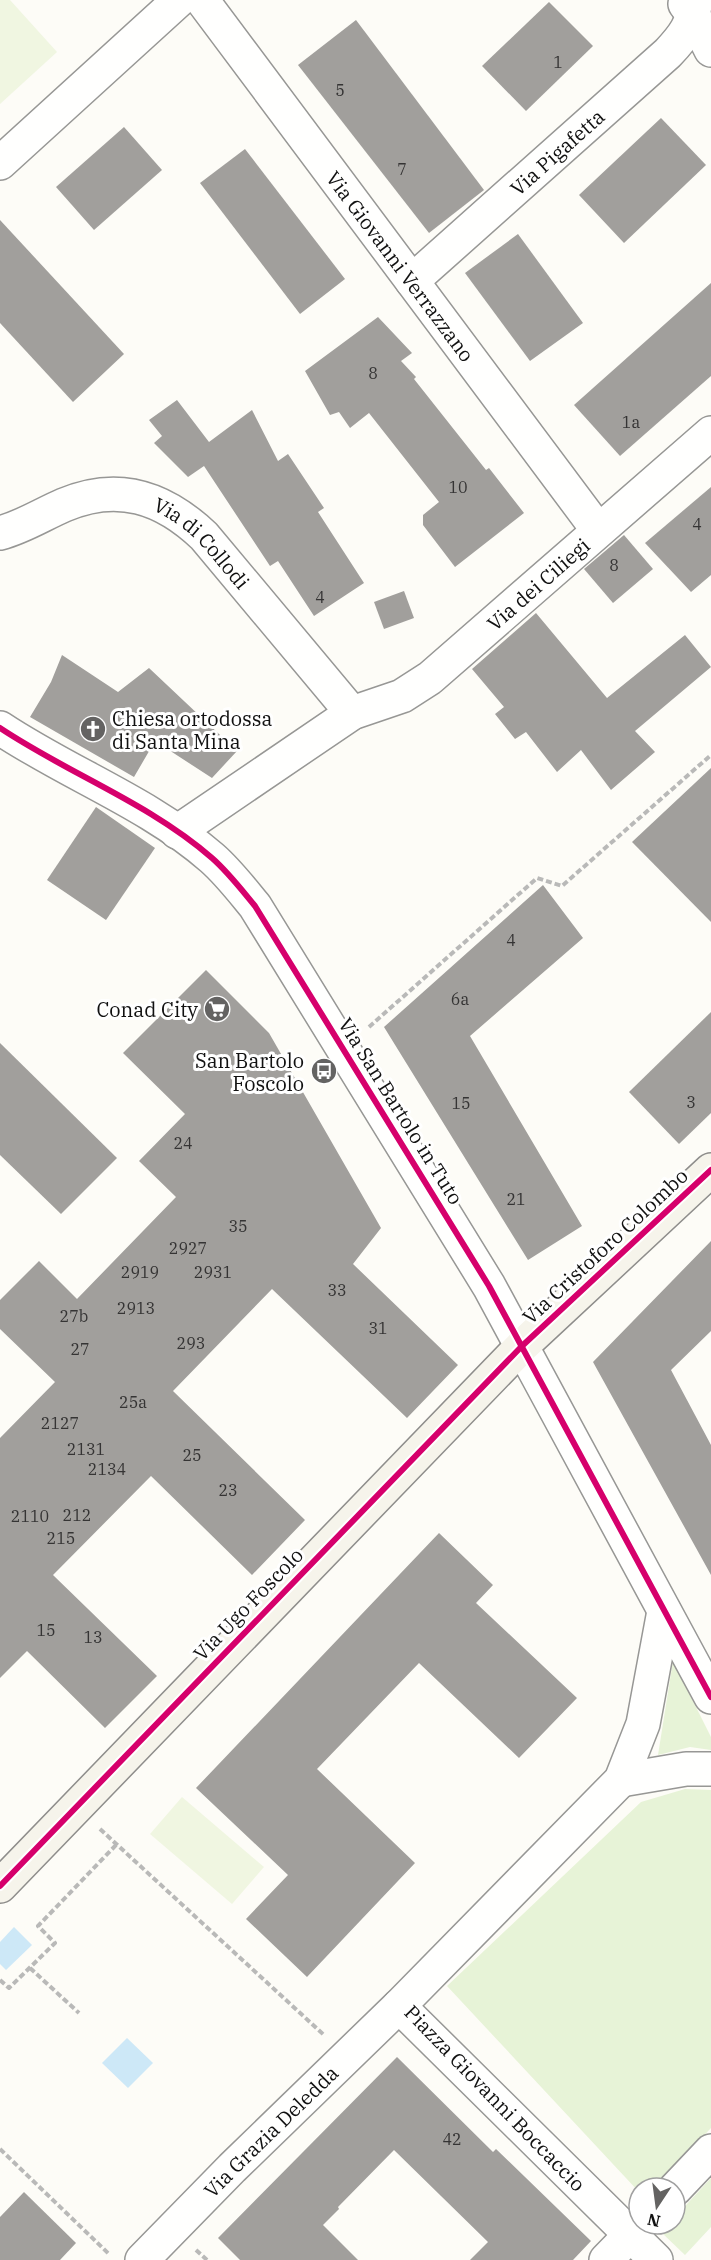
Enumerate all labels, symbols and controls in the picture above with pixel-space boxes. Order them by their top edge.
house number: 1 [553,52,563,72]
house number: 5 [335,80,345,100]
street label: Via Pigafetta [504,103,610,201]
house number: 7 [397,159,407,179]
street label: Via Giovanni Verrazzano [321,165,481,367]
house number: 8 [368,363,378,383]
house number: 1a [622,412,640,432]
house number: 10 [448,477,468,497]
street label: Via di Collodi [150,490,256,594]
house number: 4 [692,514,702,534]
street label: Via dei Ciliegi [481,532,595,636]
house number: 8 [609,555,619,575]
house number: 4 [315,587,325,607]
place label: Chiesa ortodossa di Santa Mina [112,705,273,755]
church icon: Chiesa ortodossa di Santa Mina [78,714,108,744]
house number: 4 [506,930,516,950]
house number: 6a [451,989,469,1009]
supermarket icon: Conad City [202,994,232,1024]
place label: Conad City [96,996,198,1023]
street label: Via San Bartolo in Tuto [332,1012,470,1210]
place label: San Bartolo Foscolo [195,1047,304,1097]
bus stop icon: San Bartolo Foscolo [309,1056,339,1086]
house number: 3 [686,1092,696,1112]
house number: 15 [451,1093,471,1113]
house number: 24 [173,1133,193,1153]
street label: Via Cristoforo Colombo [516,1162,694,1330]
house number: 21 [506,1189,526,1209]
house number: 35 [228,1216,248,1236]
house number: 2927 [169,1238,207,1258]
house number: 2919 [121,1262,159,1282]
house number: 2931 [194,1262,232,1282]
house number: 33 [327,1280,347,1300]
house number: 2913 [117,1298,155,1318]
house number: 27b [60,1306,88,1326]
house number: 31 [368,1318,388,1338]
house number: 293 [177,1333,205,1353]
house number: 27 [70,1339,90,1359]
house number: 25a [119,1392,147,1412]
house number: 2127 [41,1413,79,1433]
house number: 2131 [67,1439,105,1459]
house number: 25 [182,1445,202,1465]
house number: 2134 [88,1459,126,1479]
house number: 23 [218,1480,238,1500]
house number: 212 [63,1505,91,1525]
house number: 2110 [11,1506,49,1526]
house number: 215 [47,1528,75,1548]
street label: Via Ugo Foscolo [187,1542,309,1666]
house number: 15 [36,1620,56,1640]
house number: 13 [83,1627,103,1647]
street label: Piazza Giovanni Boccaccio [399,1999,591,2197]
street label: Via Grazia Deledda [197,2059,344,2203]
house number: 42 [442,2129,462,2149]
north arrow [627,2176,687,2236]
text: N [645,2209,662,2232]

